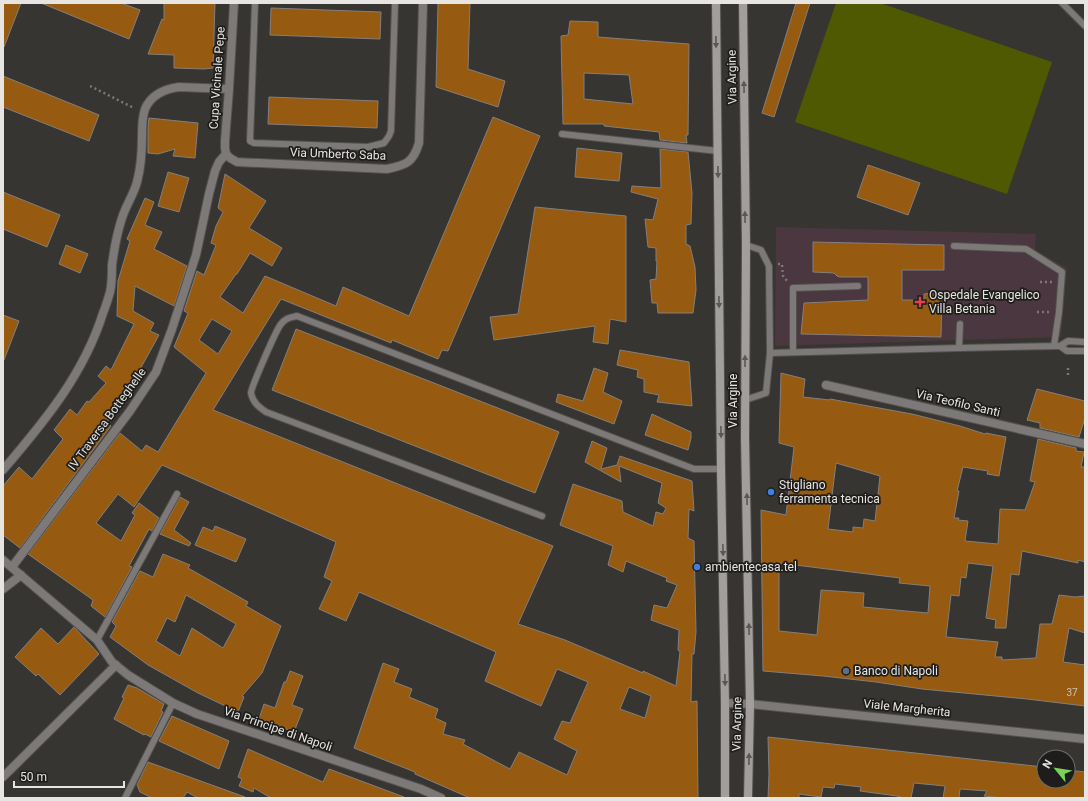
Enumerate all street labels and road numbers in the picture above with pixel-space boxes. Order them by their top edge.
street label: Cupa Vicinale Pepe [206,26,228,130]
street label: Via Argine [725,50,739,104]
street label: Via Umberto Saba [290,145,386,163]
street label: IV Traversa Botteghelle [65,365,149,473]
street label: Via Argine [726,374,740,428]
street label: Via Teofilo Santi [914,386,1002,420]
street label: Viale Margherita [863,696,951,720]
street label: Via Argine [730,697,744,751]
street label: Via Principe di Napoli [222,704,334,754]

